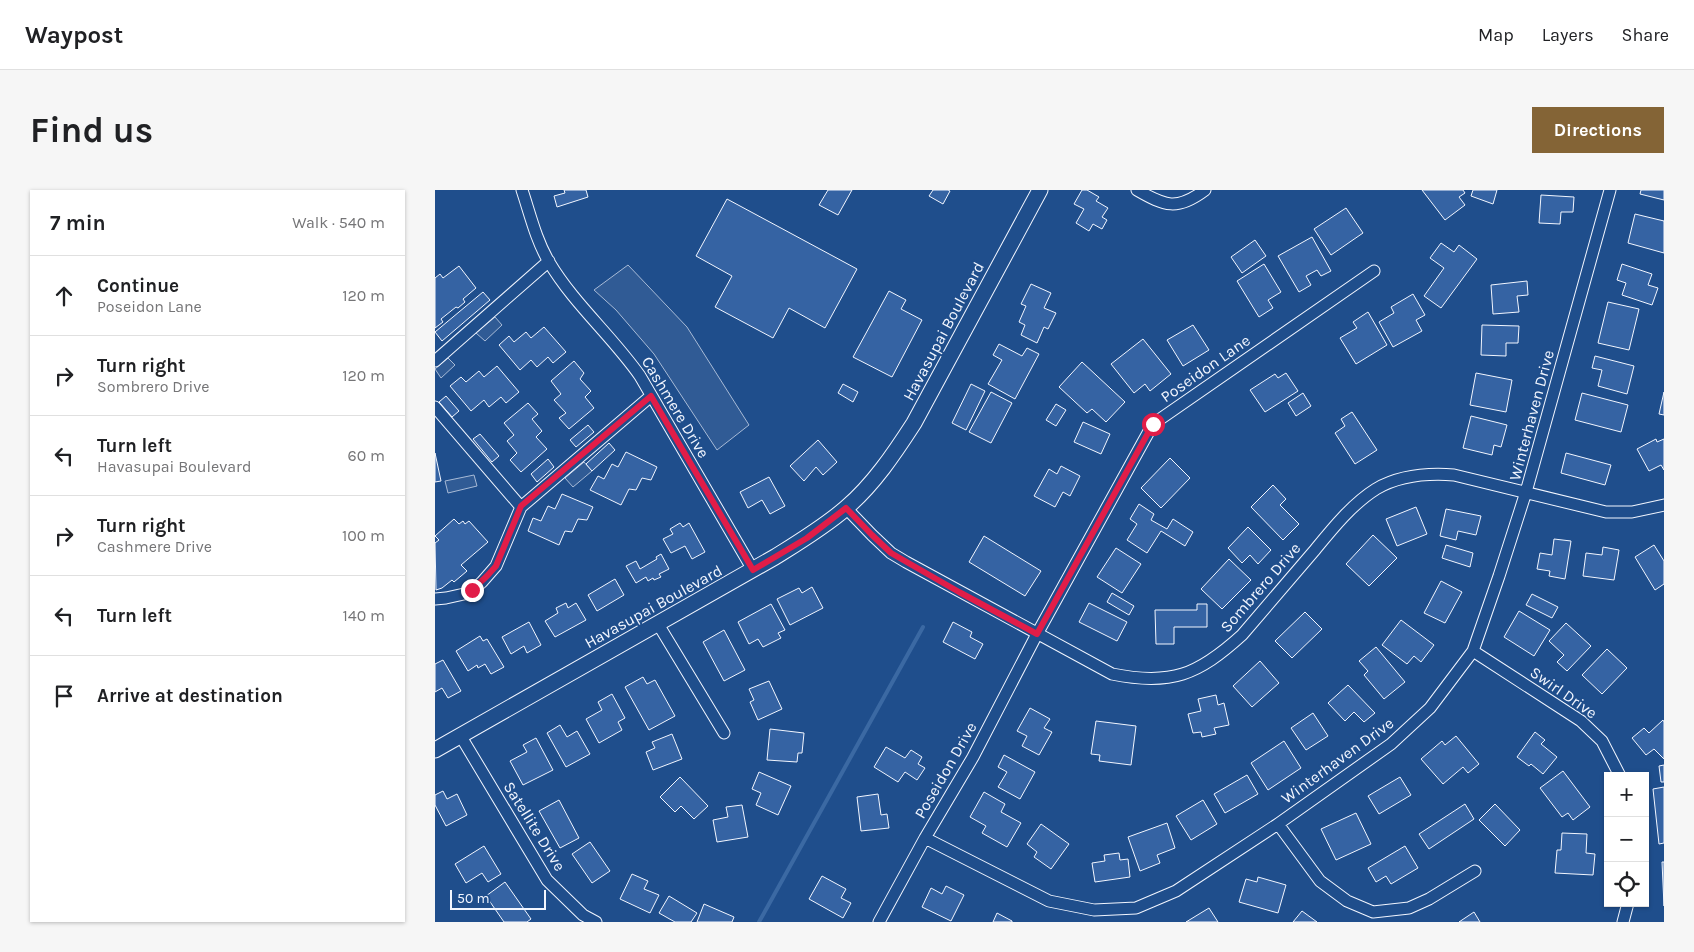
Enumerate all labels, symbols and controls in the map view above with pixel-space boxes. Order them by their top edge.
text: Waypost [25,21,123,49]
text: Map [1478,24,1514,46]
text: Layers [1542,24,1594,46]
text: Share [1622,24,1669,46]
button: Directions [1532,107,1664,153]
text: Find us [30,110,153,151]
text: 7 min [50,211,106,235]
text: Walk · 540 m [292,213,385,232]
street label: Havasupai Boulevard [899,259,988,404]
text: Continue [97,275,179,297]
icon: ahead [50,282,78,310]
text: 120 m [342,286,385,305]
text: Poseidon Lane [97,297,202,316]
street label: Poseidon Lane [1157,331,1254,406]
street label: Winterhaven Drive [1505,348,1558,482]
street label: Cashmere Drive [638,353,713,461]
text: Turn right [97,355,186,377]
icon: right [50,362,78,390]
text: 120 m [342,366,385,385]
text: Sombrero Drive [97,377,210,396]
route start [1142,413,1165,436]
text: Turn left [97,435,172,457]
icon: left [50,442,78,470]
text: 60 m [348,446,385,465]
text: Havasupai Boulevard [97,457,251,476]
text: Turn right [97,515,186,537]
icon: right [50,522,78,550]
text: 100 m [342,526,385,545]
text: Cashmere Drive [97,537,212,556]
street label: Sombrero Drive [1216,539,1304,636]
street label: Havasupai Boulevard [581,561,725,652]
route end [461,579,484,602]
icon: left [50,602,78,630]
text: Turn left [97,605,172,627]
text: 140 m [343,606,385,625]
street label: Swirl Drive [1527,662,1601,722]
icon: arrive [50,682,78,710]
text: Arrive at destination [97,685,283,707]
street label: Winterhaven Drive [1277,713,1397,808]
street label: Poseidon Drive [910,719,981,822]
map controls [1604,772,1649,907]
button: + [1604,772,1649,817]
street label: Satellite Drive [500,778,570,874]
button: − [1604,817,1649,862]
button: locate [1604,862,1649,907]
scale bar [450,887,546,910]
text: 50 m [457,890,490,907]

